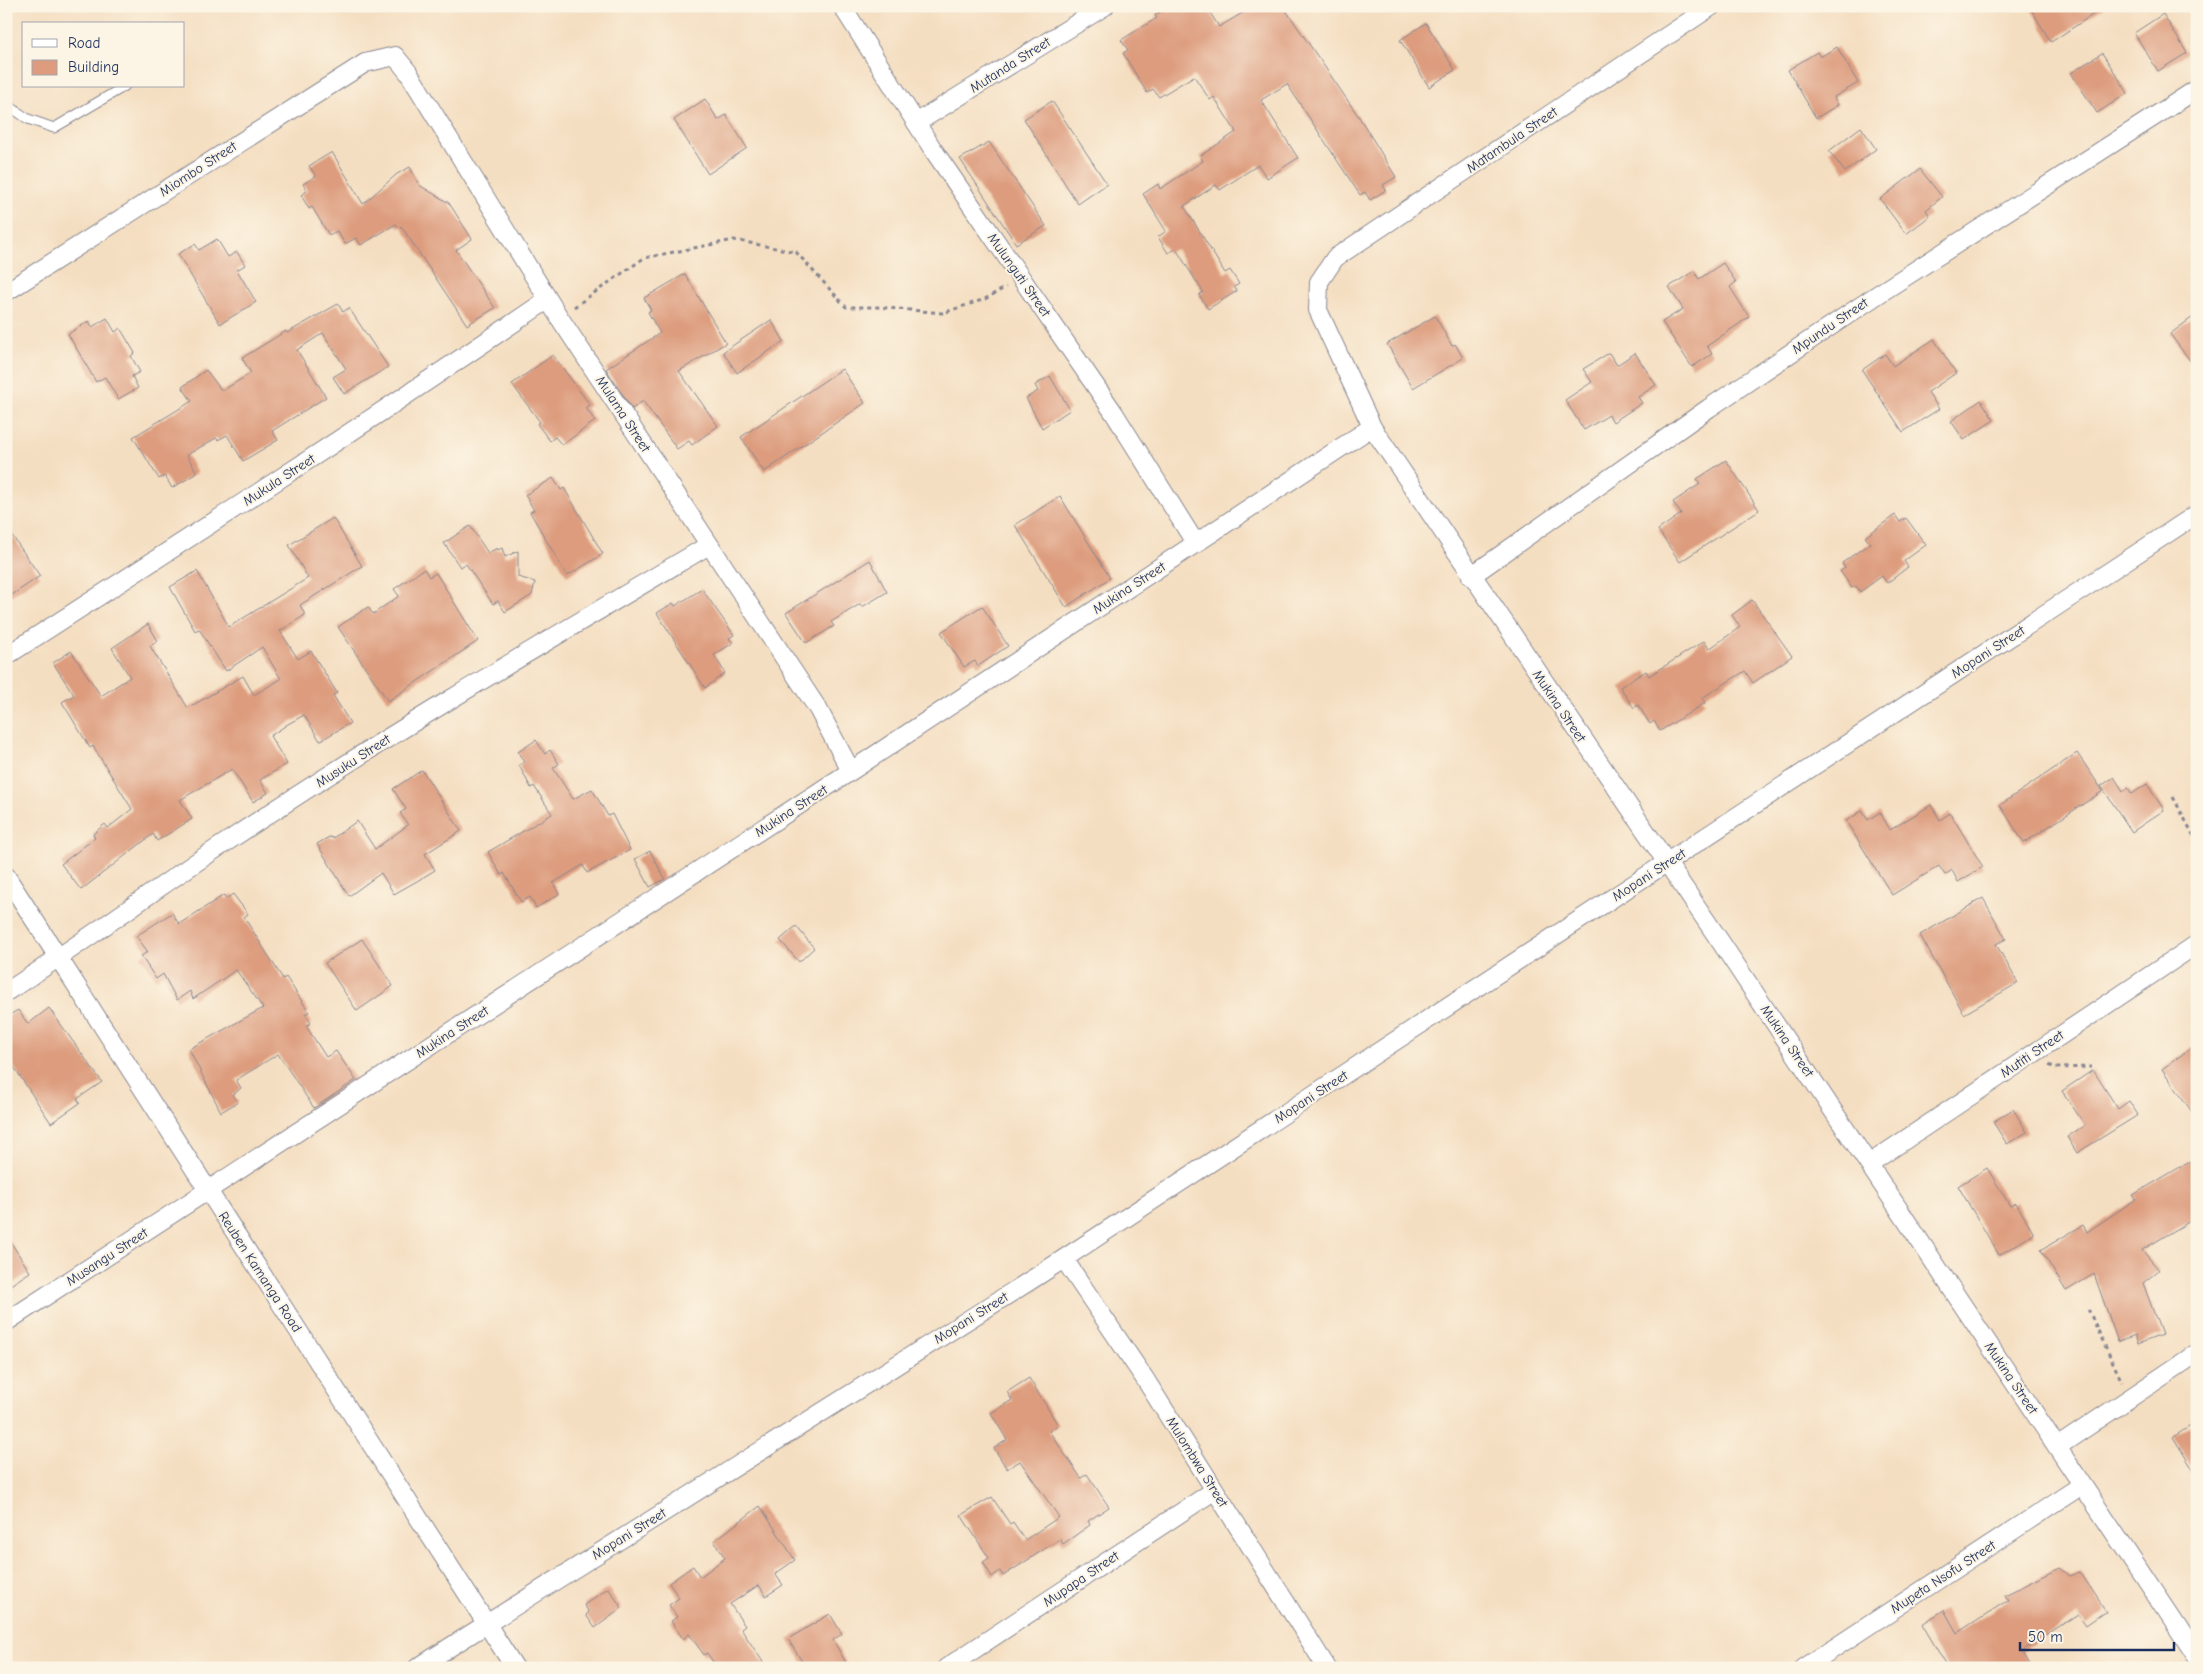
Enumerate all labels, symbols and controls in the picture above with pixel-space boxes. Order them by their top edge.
legend [22,22,185,88]
street label: Mutanda Street [967,33,1054,97]
text: Road [68,34,100,52]
text: Building [68,58,119,76]
street label: Matambula Street [1463,103,1562,177]
street label: Miombo Street [156,137,241,200]
street label: Mulunguti Street [984,230,1055,321]
street label: Mpundu Street [1789,294,1872,358]
street label: Mulama Street [592,373,655,456]
street label: Mukula Street [240,450,319,510]
street label: Mukina Street [1089,558,1169,618]
street label: Mopani Street [1948,621,2029,682]
street label: Mukina Street [1529,667,1590,746]
street label: Musuku Street [313,730,394,791]
street label: Mukina Street [751,781,831,841]
street label: Mopani Street [1609,844,1690,905]
street label: Mukina Street [412,1002,492,1062]
street label: Mukina Street [1757,1002,1818,1081]
street label: Mutiti Street [1997,1026,2068,1081]
street label: Mopani Street [1271,1066,1352,1127]
street label: Reuben Kamanga Road [215,1208,305,1336]
street label: Musangu Street [63,1224,152,1290]
street label: Mopani Street [931,1288,1012,1348]
street label: Mukina Street [1981,1339,2042,1418]
street label: Mulombwa Street [1162,1414,1232,1511]
street label: Mopani Street [589,1504,670,1564]
street label: Mupeta Nsofu Street [1887,1536,2000,1617]
street label: Mupapa Street [1040,1547,1123,1611]
scale bar [2020,1619,2174,1651]
text: 50 m [2028,1628,2063,1646]

